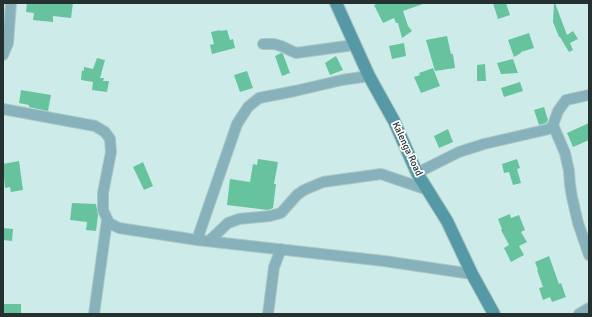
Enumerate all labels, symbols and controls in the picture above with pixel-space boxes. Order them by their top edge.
street label: Kalenga Road [389,120,425,178]

